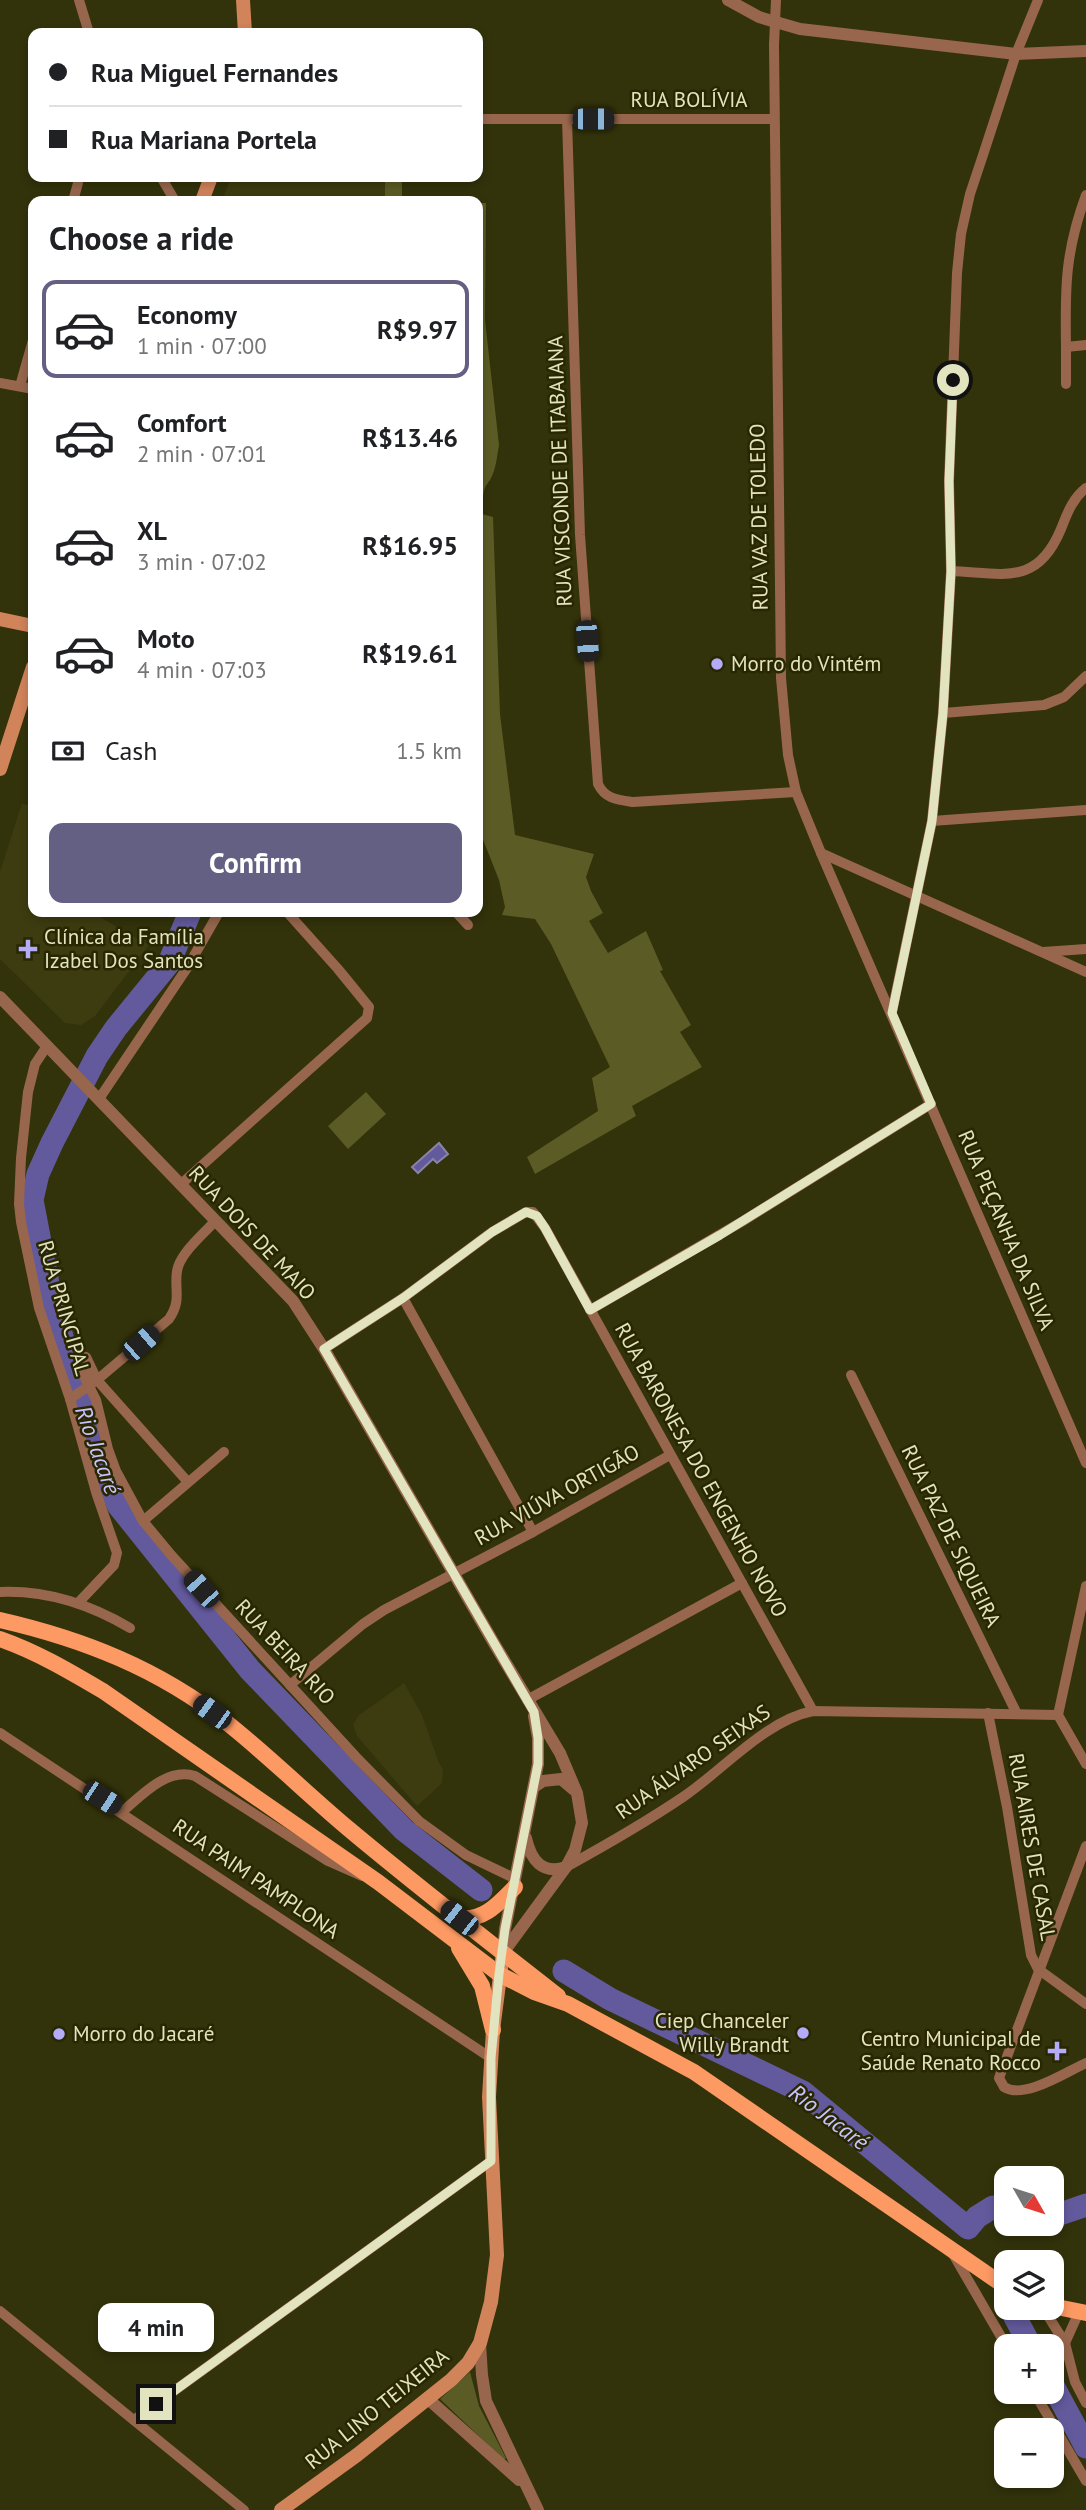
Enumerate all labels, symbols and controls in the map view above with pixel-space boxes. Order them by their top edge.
text: Rua Miguel Fernandes [91,56,338,89]
street label: RUA BOLÍVIA [630,86,748,113]
car [573,109,615,130]
text: Rua Mariana Portela [91,123,317,156]
text: Choose a ride [49,217,234,259]
icon: car [53,298,116,361]
text: Economy [137,298,237,331]
text: R$9.97 [377,313,458,346]
text: 1 min · 07:00 [137,331,267,360]
street label: RUA VISCONDE DE ITABAIANA [541,334,578,607]
route start [937,364,969,396]
icon: car [53,406,116,469]
text: Comfort [137,406,227,439]
text: R$13.46 [362,421,458,454]
street label: RUA VAZ DE TOLEDO [743,423,774,611]
text: 2 min · 07:01 [137,439,267,468]
icon: car [53,514,116,577]
text: XL [137,514,167,547]
text: R$16.95 [362,529,458,562]
text: 3 min · 07:02 [137,547,267,576]
car [576,619,599,663]
icon: car [53,622,116,685]
text: Moto [137,622,195,655]
text: R$19.61 [362,637,458,670]
place label: Morro do Vintém [731,650,881,677]
text: 4 min · 07:03 [137,655,267,684]
marker: Morro do Vintém [709,656,725,672]
icon: cash [49,732,87,770]
text: Cash [105,734,157,767]
text: 1.5 km [396,736,462,765]
button: Confirm [49,823,462,903]
place label: Clínica da Família Izabel Dos Santos [44,923,204,974]
marker: Clínica da Família Izabel Dos Santos [18,939,38,959]
street label: RUA PEÇANHA DA SILVA [952,1126,1061,1335]
street label: RUA DOIS DE MAIO [183,1160,322,1306]
street label: RUA PRINCIPAL [32,1237,97,1379]
street label: RUA BARONESA DO ENGENHO NOVO [609,1318,794,1622]
car [119,1321,164,1365]
water label: Rio Jacaré [69,1402,128,1498]
street label: RUA VIÚVA ORTIGÃO [469,1438,644,1551]
street label: RUA PAZ DE SIQUEIRA [896,1440,1008,1632]
car [180,1566,223,1612]
street label: RUA BEIRA RIO [230,1593,341,1710]
car [189,1691,236,1733]
street label: RUA ÁLVARO SEIXAS [610,1698,775,1825]
street label: RUA AIRES DE CASAL [1003,1751,1062,1943]
car [79,1778,126,1818]
street label: RUA PAIM PAMPLONA [168,1813,345,1945]
car [436,1897,483,1939]
place label: Ciep Chanceler Willy Brandt [655,2007,789,2058]
place label: Morro do Jacaré [73,2020,214,2047]
marker: Ciep Chanceler Willy Brandt [795,2025,811,2041]
place label: Centro Municipal de Saúde Renato Rocco [861,2025,1041,2076]
marker: Morro do Jacaré [51,2026,67,2042]
marker: Centro Municipal de Saúde Renato Rocco [1047,2041,1067,2061]
water label: Rio Jacaré [784,2077,875,2156]
north arrow [994,2166,1064,2236]
map controls [994,2166,1064,2488]
button: layers [994,2250,1064,2320]
callout: 4 min [98,2302,214,2352]
text: 4 min [128,2313,184,2342]
button: + [994,2334,1064,2404]
street label: RUA LINO TEIXEIRA [299,2342,455,2475]
route end [140,2388,172,2420]
button: − [994,2418,1064,2488]

